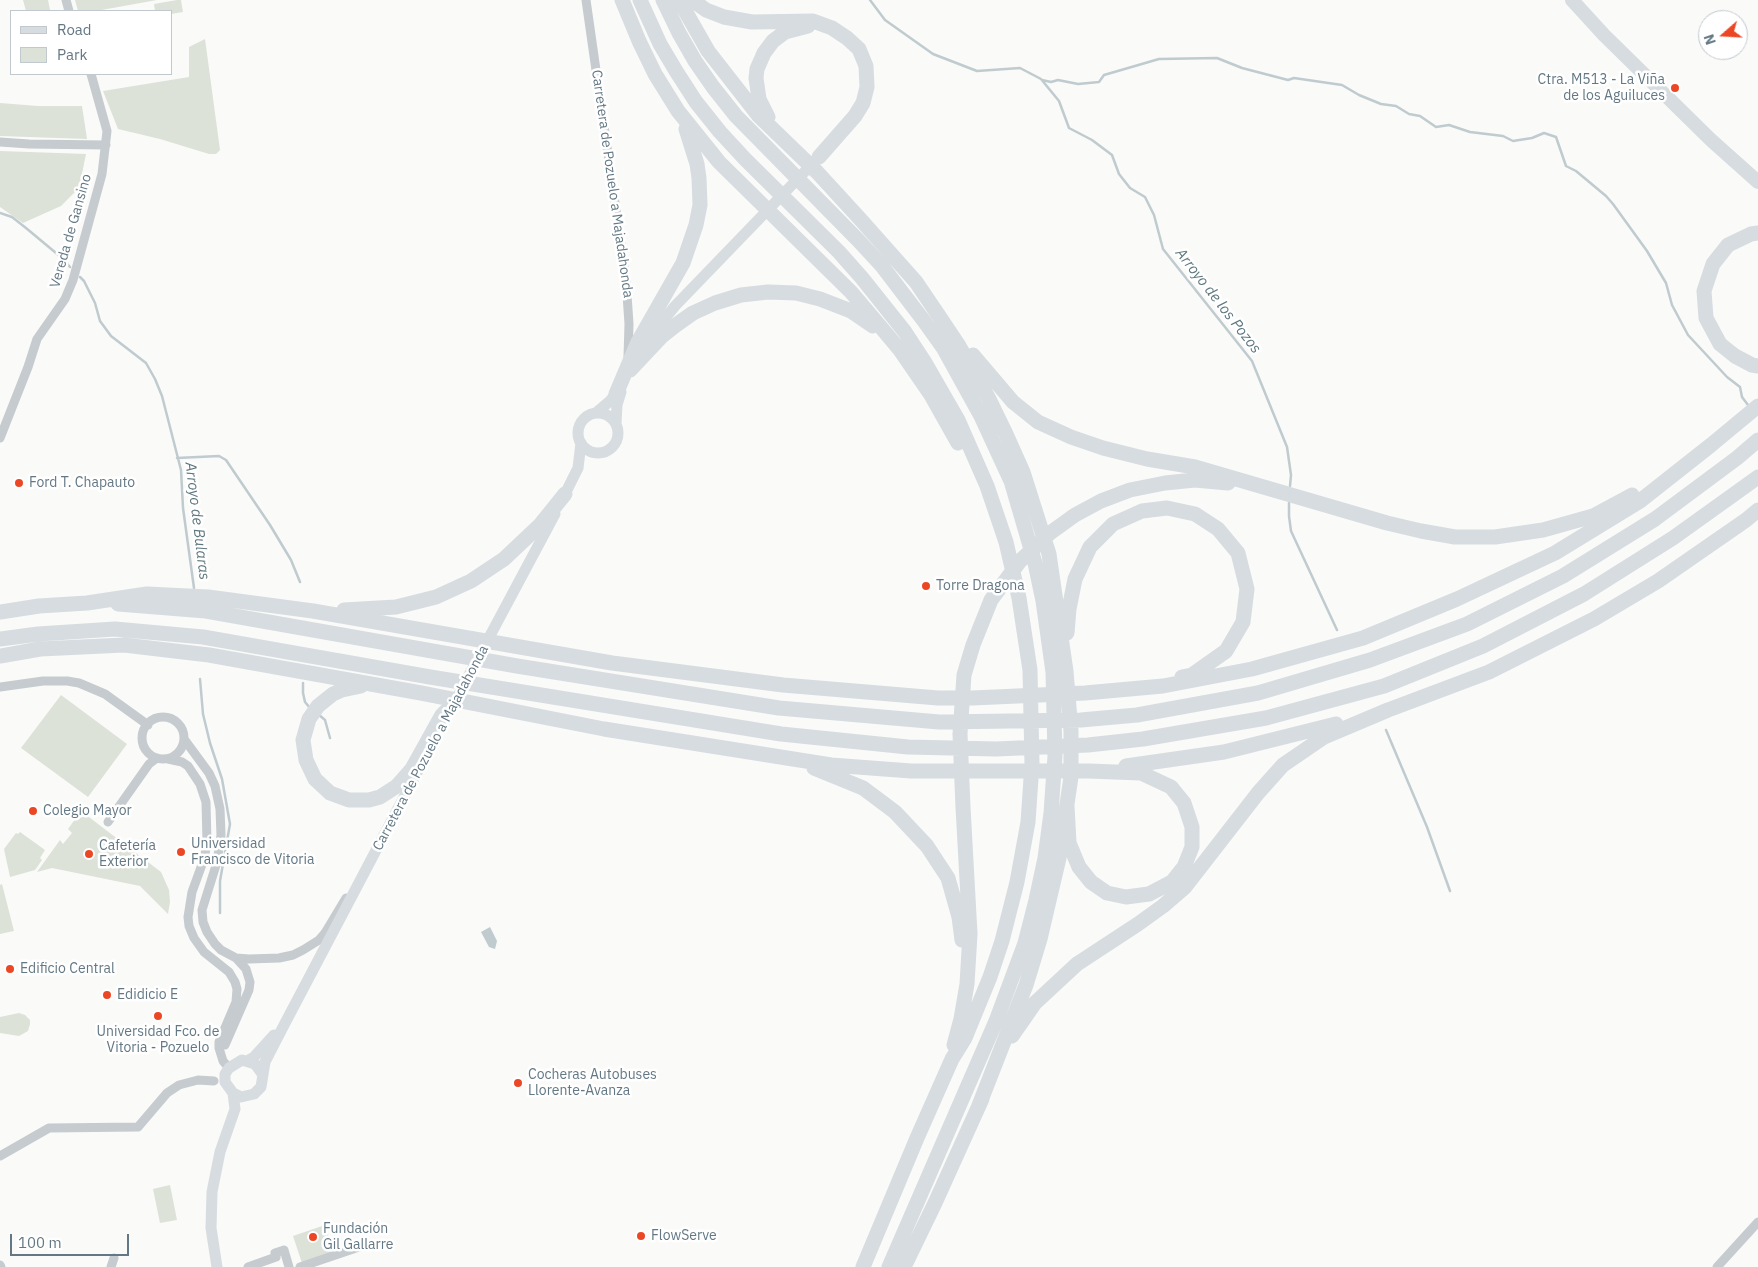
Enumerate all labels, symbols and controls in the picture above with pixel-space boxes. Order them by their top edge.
legend [10,10,172,75]
north arrow [1698,10,1748,60]
text: Road [57,20,92,39]
text: N [1700,32,1720,47]
text: Park [57,45,87,64]
street label: Carretera de Pozuelo a Majadahonda [588,69,636,299]
place label: Ctra. M513 - La Viña de los Aguiluces [1538,72,1665,104]
marker: Ctra. M513 - La Viña de los Aguiluces [1669,82,1681,94]
street label: Vereda de Gansino [47,172,95,290]
water label: Arroyo de los Pozos [1171,245,1265,357]
water label: Arroyo de Bularas [181,461,213,581]
place label: Ford T. Chapauto [29,475,135,491]
marker: Ford T. Chapauto [13,477,25,489]
place label: Torre Dragona [936,578,1025,594]
marker: Torre Dragona [920,580,932,592]
street label: Carretera de Pozuelo a Majadahonda [370,642,492,854]
place label: Colegio Mayor [43,803,132,819]
marker: Colegio Mayor [27,805,39,817]
place label: Universidad Francisco de Vitoria [191,836,314,869]
place label: Cafetería Exterior [99,838,156,870]
marker: Universidad Francisco de Vitoria [175,846,187,858]
marker: Cafetería Exterior [83,848,95,860]
place label: Edificio Central [20,961,115,977]
marker: Edificio Central [4,963,16,975]
place label: Edidicio E [117,987,178,1003]
marker: Edidicio E [101,989,113,1001]
marker: Universidad Fco. de Vitoria - Pozuelo [152,1010,164,1022]
place label: Universidad Fco. de Vitoria - Pozuelo [97,1024,219,1056]
place label: Cocheras Autobuses Llorente-Avanza [528,1067,657,1100]
marker: Cocheras Autobuses Llorente-Avanza [512,1077,524,1089]
place label: Fundación Gil Gallarre [323,1221,393,1254]
scale bar [12,1224,131,1256]
place label: FlowServe [651,1228,717,1244]
marker: FlowServe [635,1230,647,1242]
marker: Fundación Gil Gallarre [307,1231,319,1243]
text: 100 m [18,1233,62,1252]

